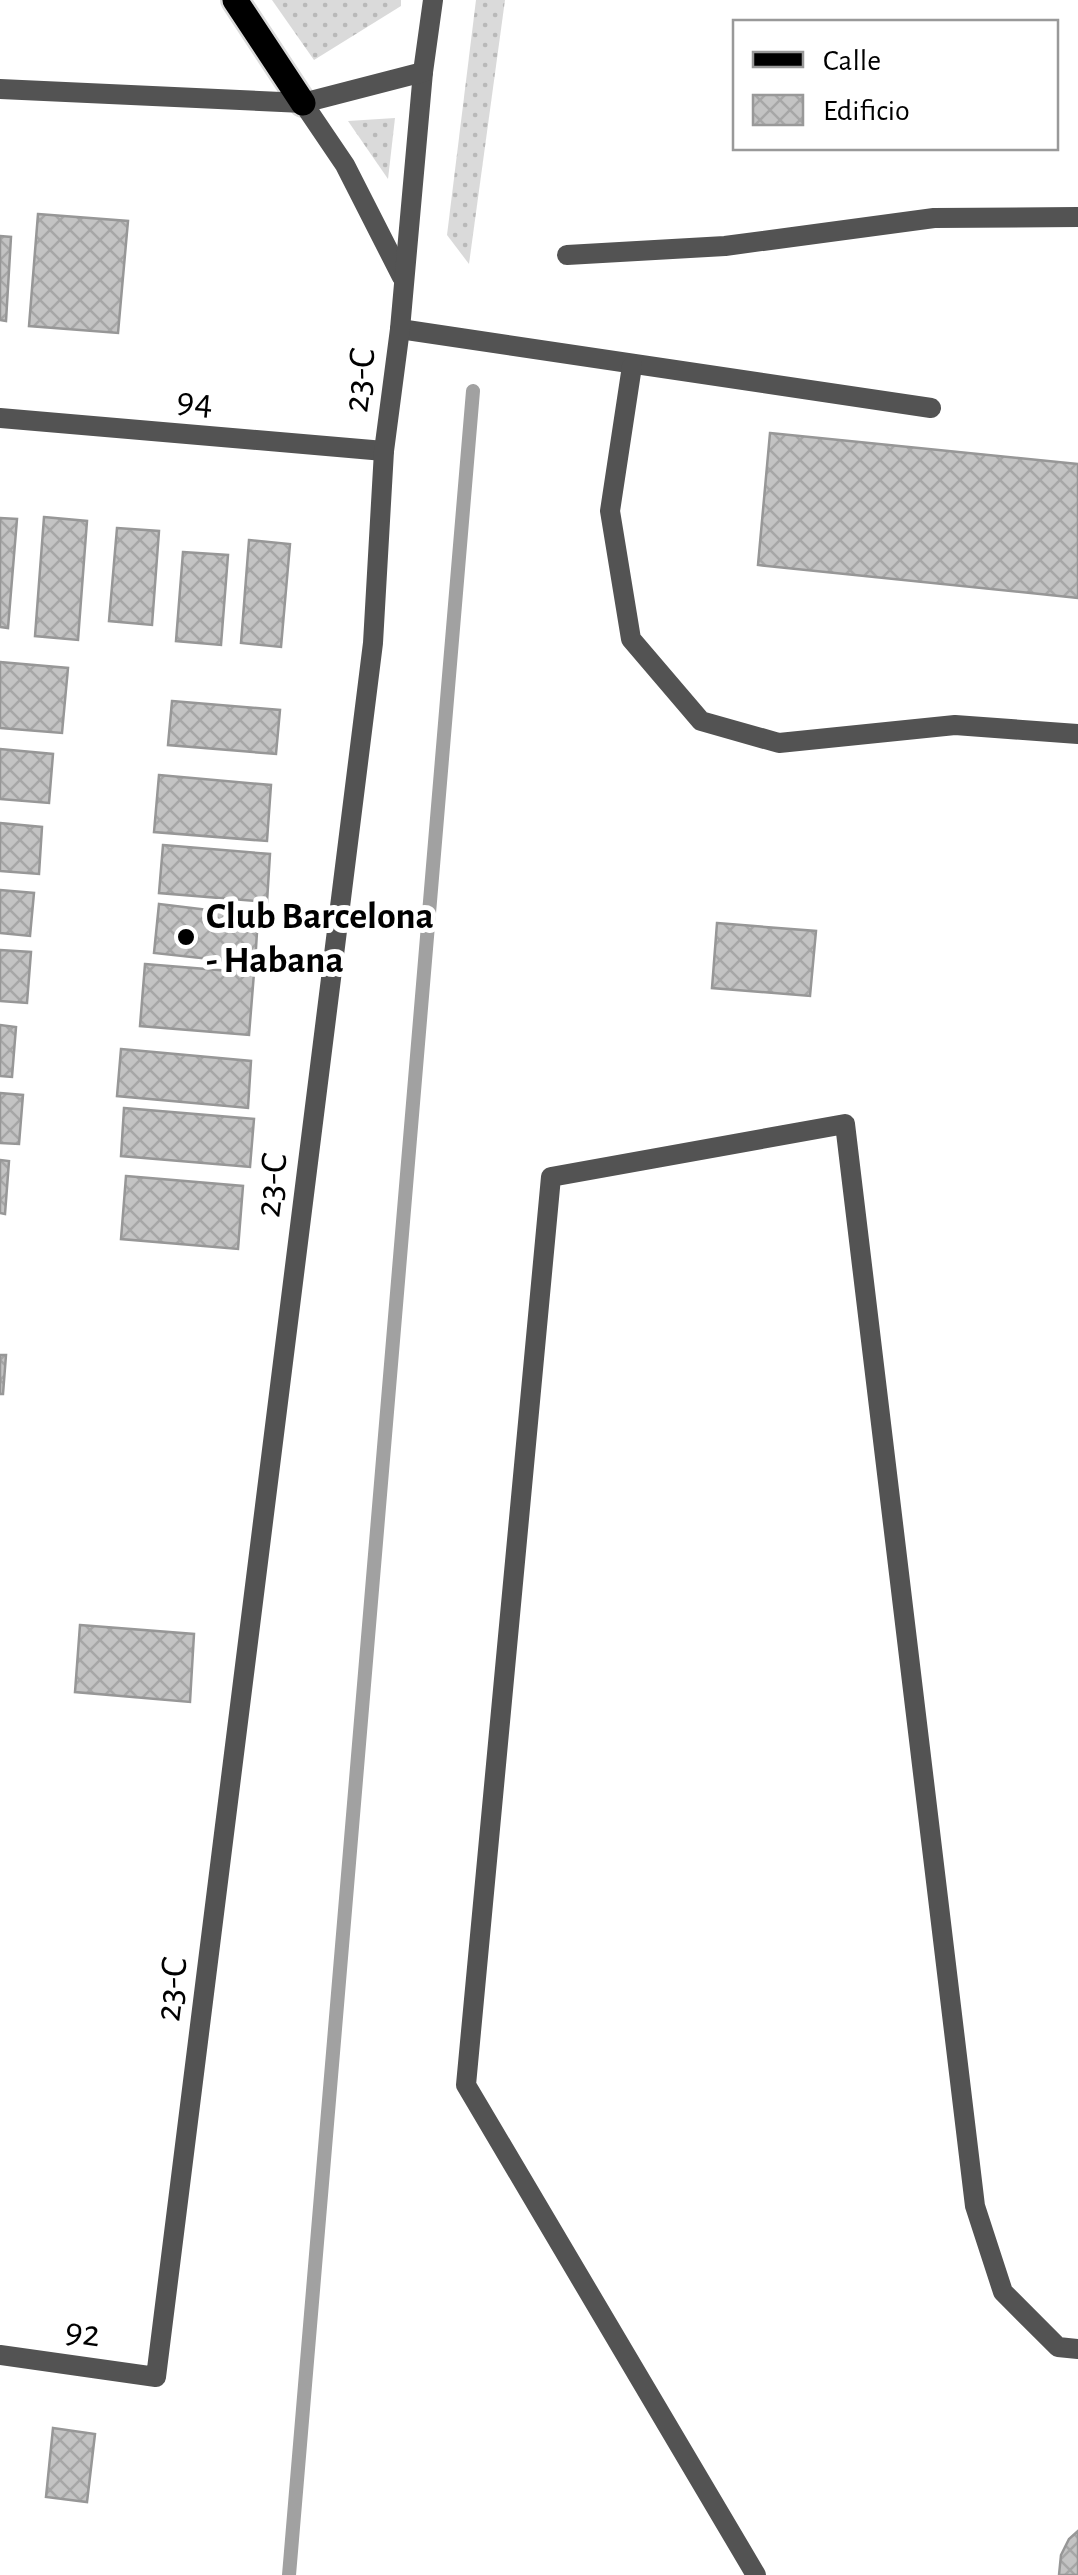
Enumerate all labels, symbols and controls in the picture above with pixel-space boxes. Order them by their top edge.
legend [733,20,1058,150]
text: Calle [823,46,881,76]
text: Edificio [823,96,910,126]
street label: 23-C [337,346,383,415]
street label: 94 [175,381,214,422]
place label: Club Barcelona - Habana [206,898,434,980]
marker: Club Barcelona - Habana [175,926,197,948]
street label: 23-C [249,1151,295,1220]
street label: 23-C [149,1955,195,2024]
street label: 92 [63,2312,103,2354]

